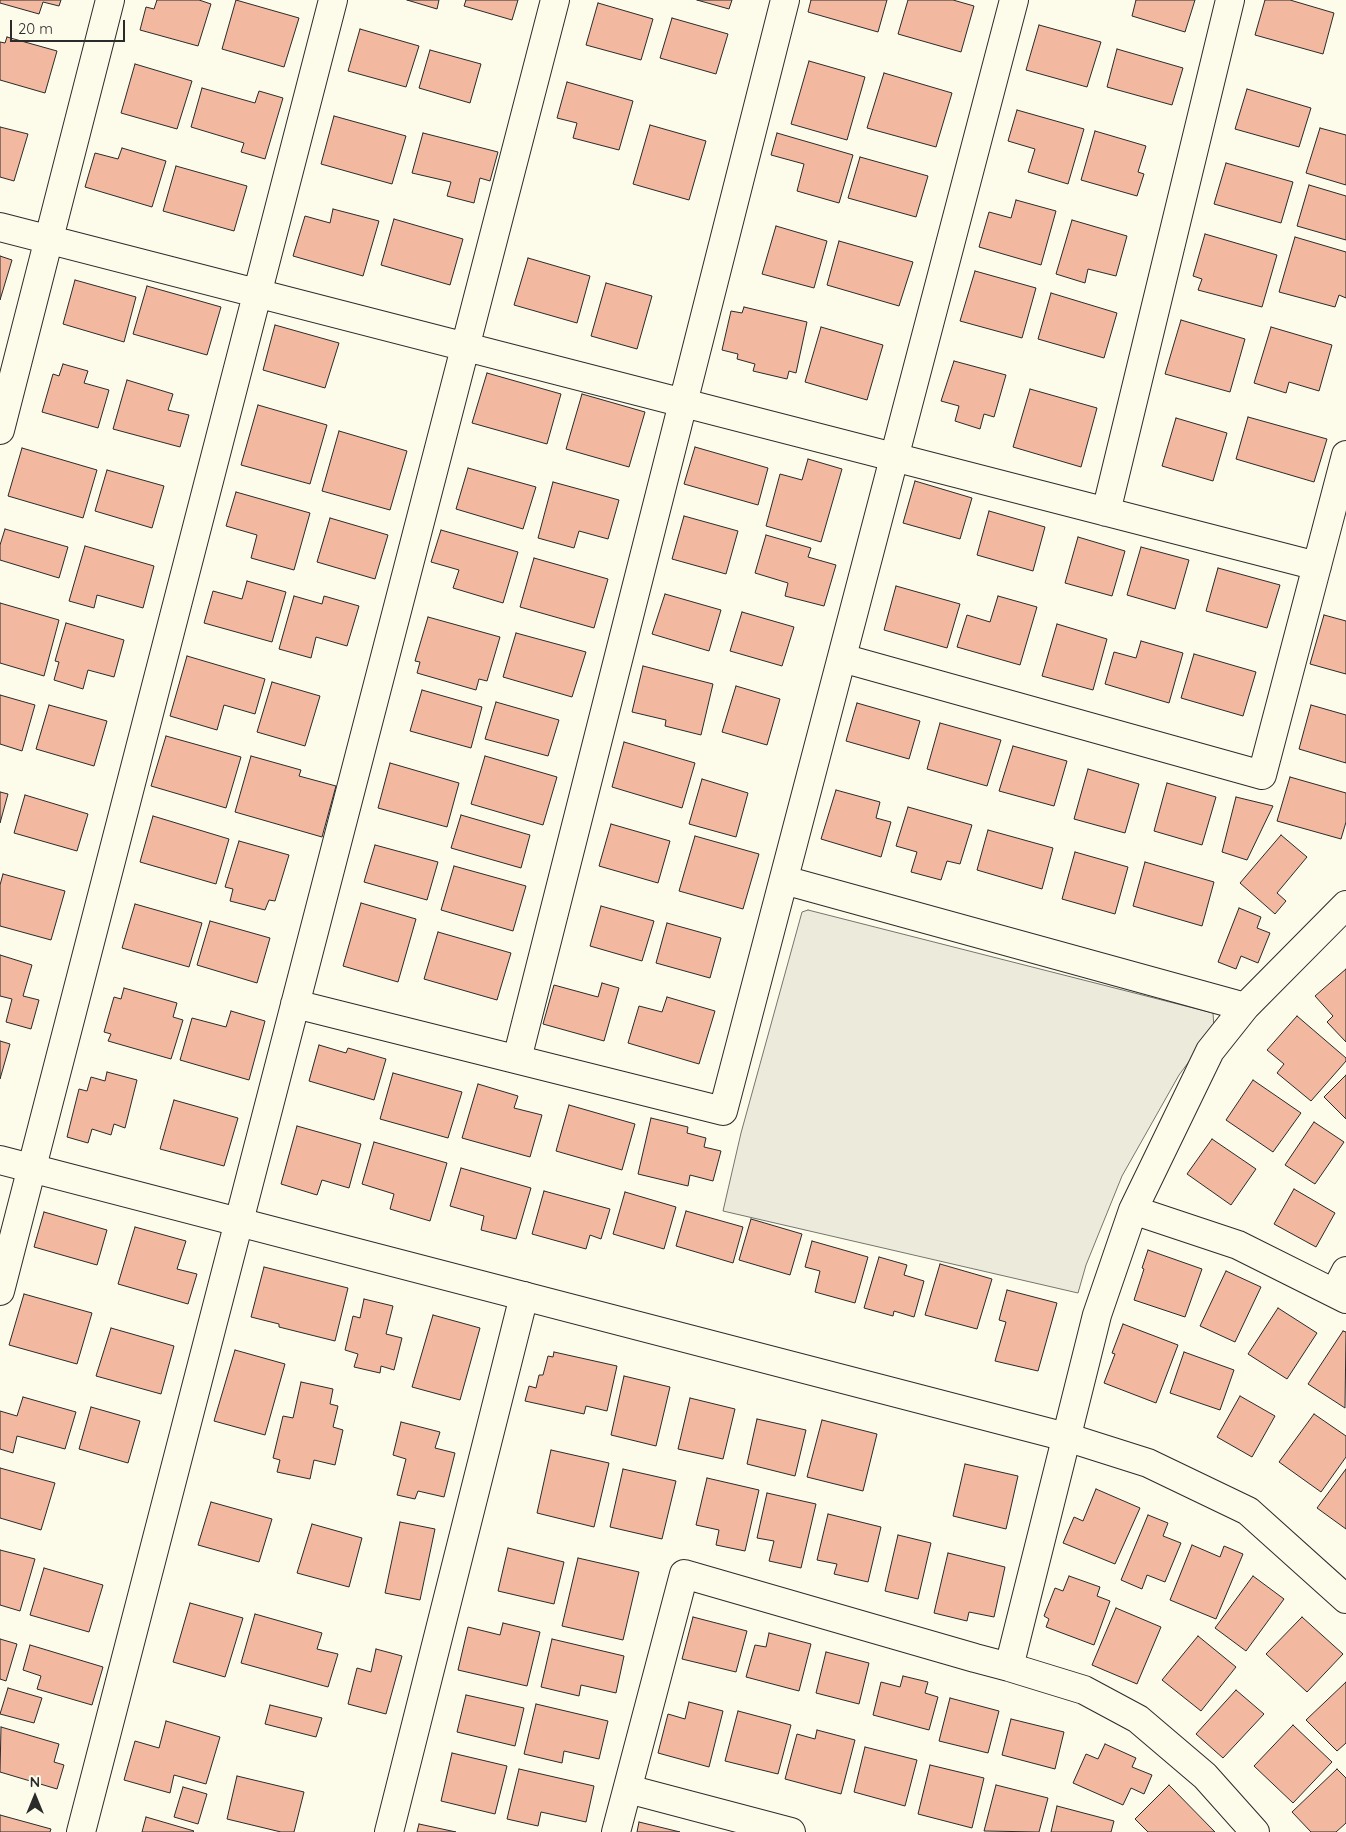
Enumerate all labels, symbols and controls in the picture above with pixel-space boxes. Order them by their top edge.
scale bar [12,10,128,42]
text: 20 m [18,19,53,38]
north arrow [10,1772,60,1822]
text: N [30,1773,40,1791]

